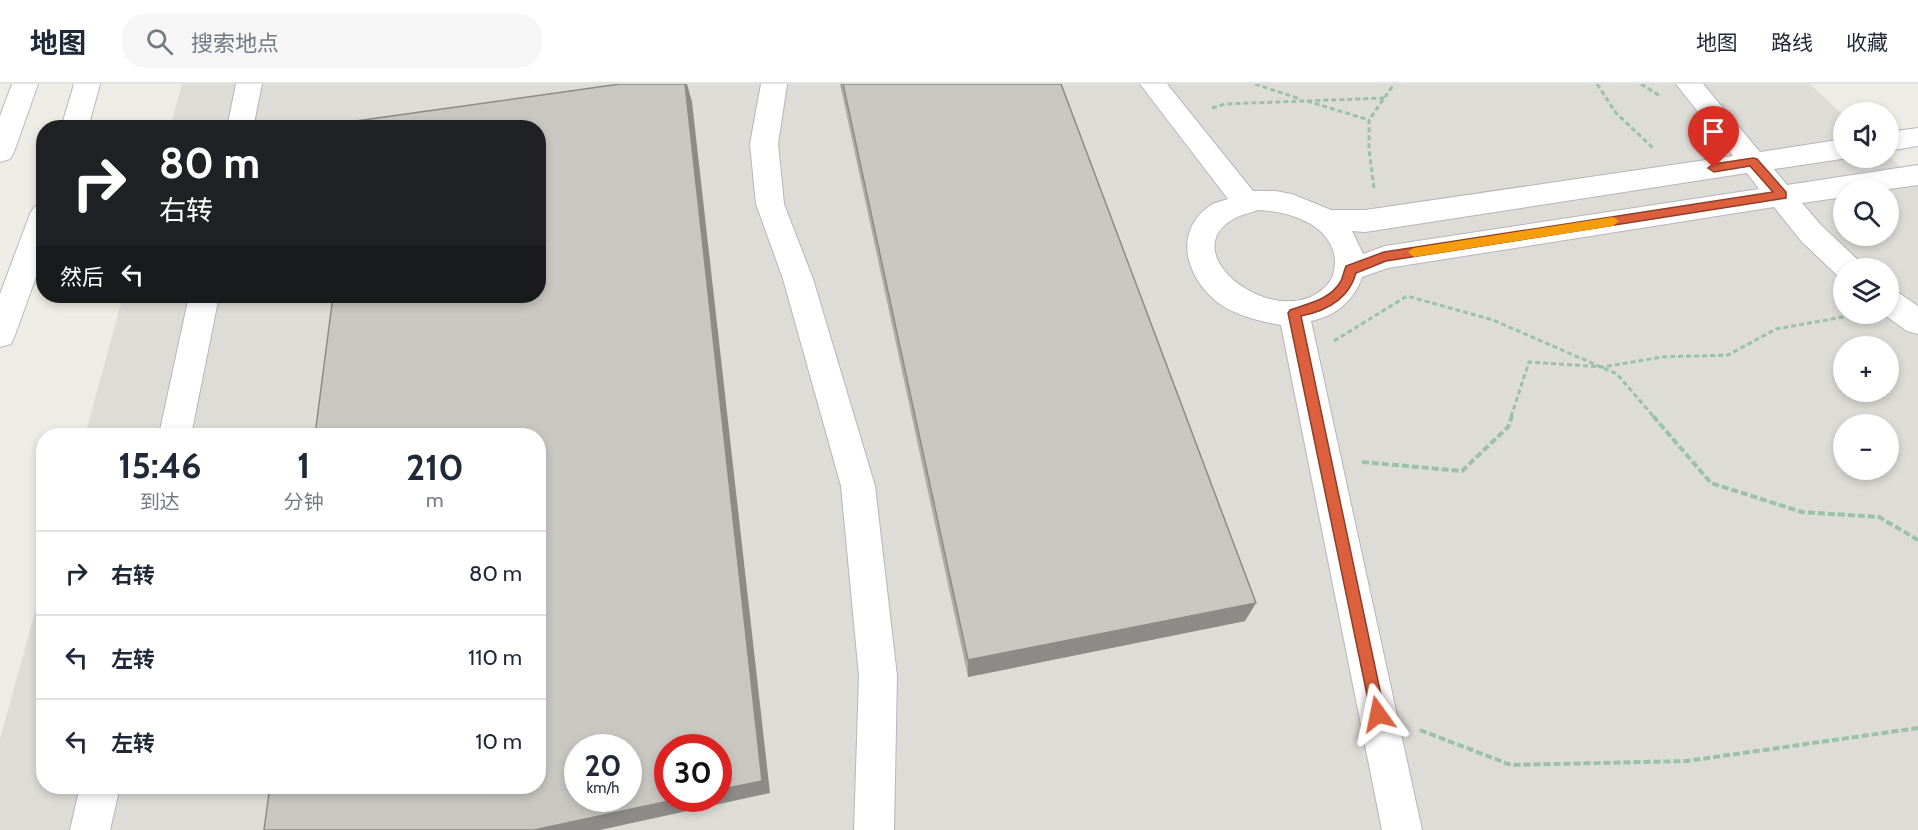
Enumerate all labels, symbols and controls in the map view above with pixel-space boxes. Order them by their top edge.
search box [122,14,542,68]
icon: search [143,25,176,58]
text: 地图 [30,26,86,60]
text: 搜索地点 [191,30,279,57]
text: 地图 [1696,30,1738,55]
text: 路线 [1771,30,1813,55]
text: 收藏 [1846,30,1888,55]
map controls [1833,102,1899,480]
button: sound [1833,102,1899,168]
pin [1688,106,1739,168]
icon: arrive [1697,115,1730,148]
text: 80 m [159,137,260,189]
icon: right [60,144,138,222]
button: search [1833,180,1899,246]
text: 右转 [159,194,213,227]
icon: left [116,258,149,291]
button: layers [1833,258,1899,324]
text: 然后 [60,264,104,291]
button: + [1833,336,1899,402]
button: − [1833,414,1899,480]
text: 15:46 [118,443,201,487]
text: 1 [297,443,310,487]
text: 210 [406,445,464,489]
text: m [426,488,444,512]
text: 到达 [140,490,180,514]
text: 分钟 [284,490,324,514]
icon: right [60,557,93,590]
text: 80 m [469,560,522,587]
text: 右转 [111,562,155,589]
icon: left [60,641,93,674]
text: 110 m [468,644,522,671]
text: 左转 [111,646,155,673]
position arrow [1346,682,1410,746]
icon: left [60,725,93,758]
text: 10 m [475,728,522,755]
text: 左转 [111,730,155,757]
speed limit sign: 30 [654,734,732,812]
text: 20 [584,747,622,784]
text: km/h [587,779,619,797]

